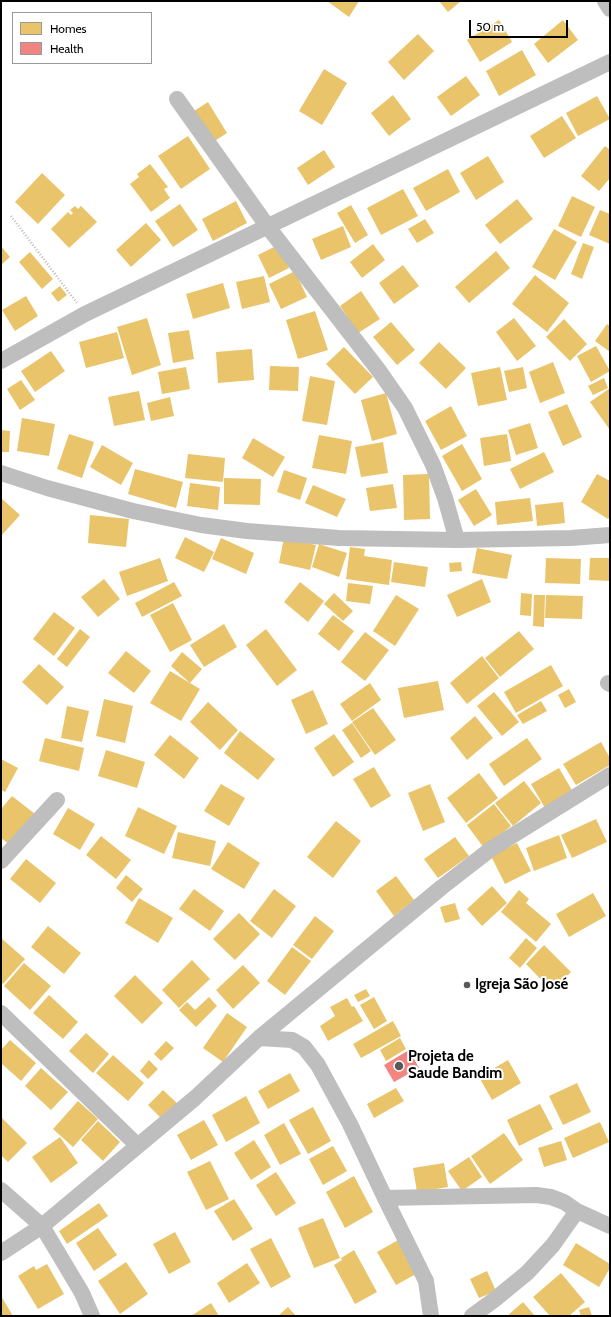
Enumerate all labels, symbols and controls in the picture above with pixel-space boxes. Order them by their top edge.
legend [12,12,152,64]
scale bar [471,12,570,38]
text: 50 m [476,19,504,34]
text: Homes [50,21,87,36]
text: Health [50,41,84,56]
place label: Igreja São José [475,976,568,994]
marker: Igreja São José [462,980,472,990]
place label: Projeta de Saude Bandim [408,1048,502,1083]
marker: Projeta de Saude Bandim [393,1060,405,1072]

